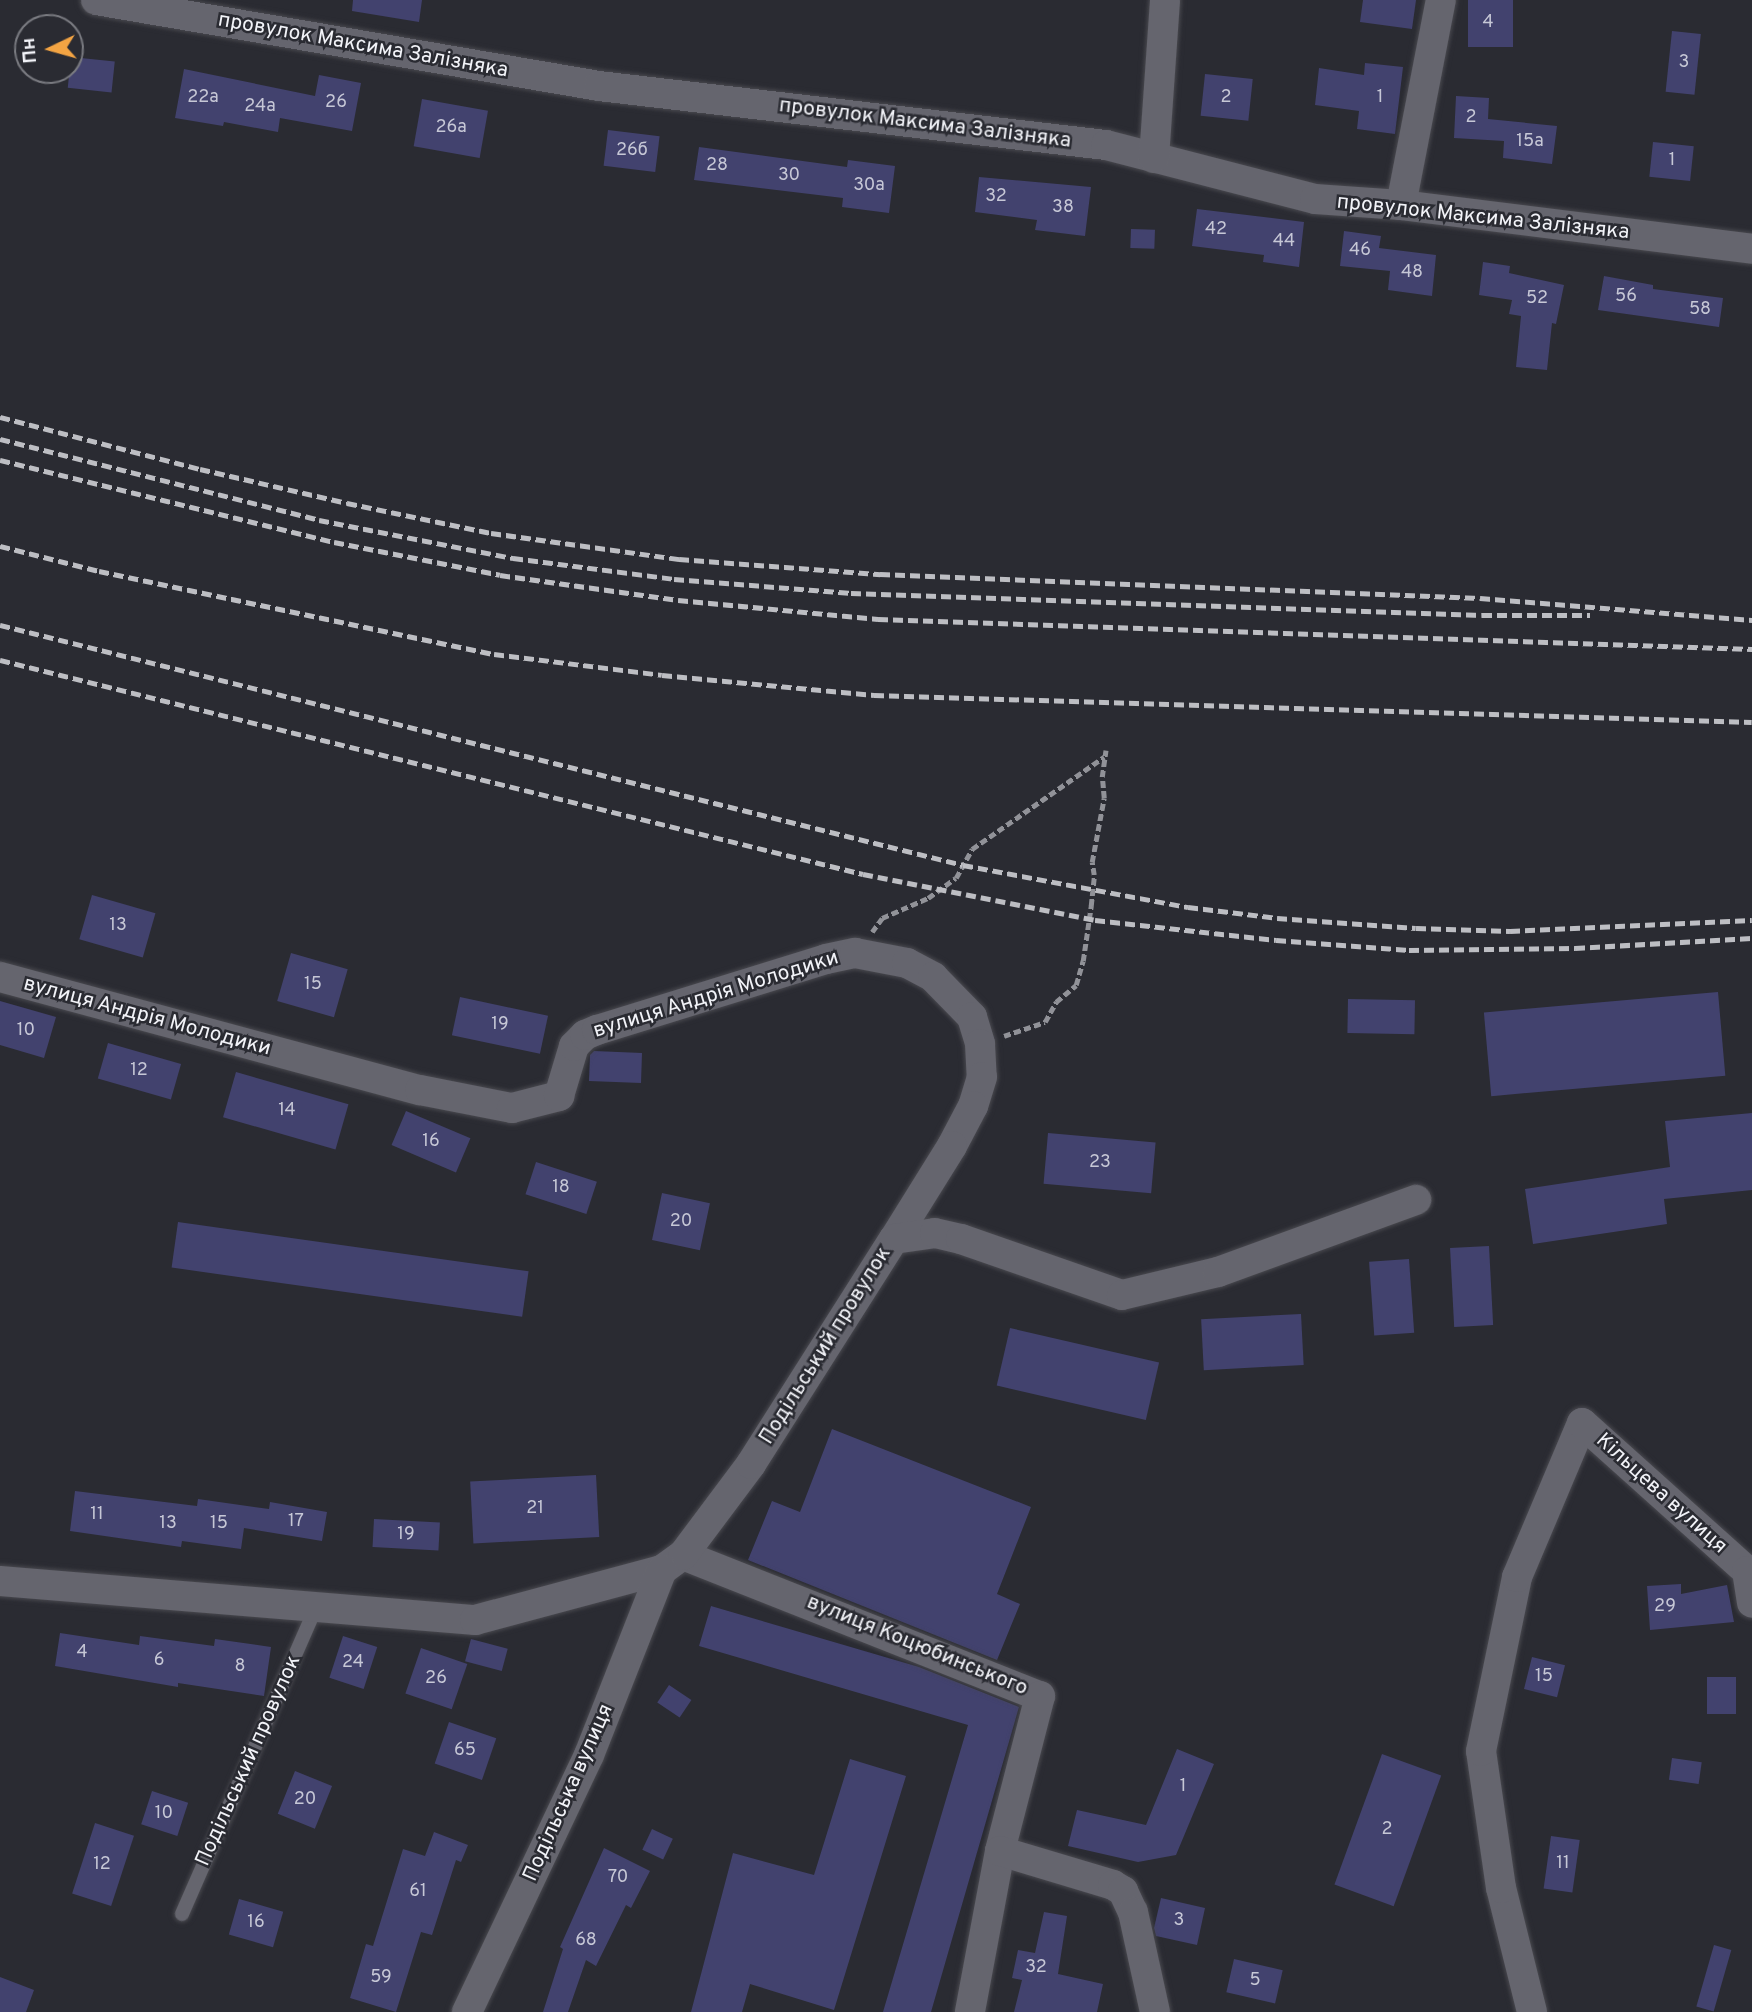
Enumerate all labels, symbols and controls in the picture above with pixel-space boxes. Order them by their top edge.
street label: провулок Максима Залізняка [216,8,510,84]
house number: 4 [1482,12,1494,34]
north arrow [14,14,84,84]
text: Пн [17,37,43,64]
house number: 3 [1679,52,1689,74]
house number: 22а [187,87,219,109]
house number: 2 [1220,87,1232,109]
house number: 1 [1377,87,1383,109]
house number: 26 [325,92,347,114]
street label: провулок Максима Залізняка [778,94,1072,154]
house number: 24а [244,96,276,118]
house number: 2 [1465,107,1477,129]
house number: 26а [435,117,467,139]
house number: 15а [1516,131,1544,153]
house number: 26б [616,140,648,162]
house number: 1 [1669,150,1675,172]
house number: 28 [706,155,728,177]
house number: 30 [778,165,800,187]
house number: 30а [853,175,885,197]
house number: 32 [985,186,1007,208]
street label: провулок Максима Залізняка [1335,190,1631,246]
house number: 38 [1052,197,1074,219]
house number: 42 [1205,219,1227,241]
house number: 44 [1273,231,1295,253]
house number: 46 [1349,240,1371,262]
house number: 48 [1401,262,1423,284]
house number: 56 [1615,286,1637,308]
house number: 52 [1526,288,1548,310]
house number: 58 [1689,299,1711,321]
house number: 13 [109,915,127,937]
street label: вулиця Андрія Молодики [590,946,842,1044]
street label: вулиця Андрія Молодики [20,972,274,1062]
house number: 15 [304,974,322,996]
house number: 19 [491,1014,509,1036]
house number: 10 [17,1020,35,1042]
house number: 12 [130,1060,148,1082]
house number: 14 [278,1100,296,1122]
house number: 16 [422,1131,440,1153]
house number: 23 [1089,1152,1111,1174]
house number: 18 [552,1177,570,1199]
house number: 20 [670,1211,692,1233]
street label: Подільський провулок [755,1242,897,1450]
street label: Кільцева вулиця [1590,1428,1732,1560]
house number: 21 [526,1498,544,1520]
house number: 11 [90,1504,104,1526]
house number: 17 [288,1511,304,1533]
house number: 13 [159,1513,177,1535]
house number: 15 [210,1513,228,1535]
house number: 19 [397,1524,415,1546]
street label: вулиця Коцюбинського [803,1590,1031,1702]
house number: 29 [1654,1596,1676,1618]
house number: 4 [76,1642,88,1664]
house number: 6 [154,1650,164,1672]
street label: Подільський провулок [191,1652,307,1870]
house number: 24 [342,1652,364,1674]
house number: 8 [235,1656,245,1678]
house number: 15 [1535,1666,1553,1688]
house number: 26 [425,1668,447,1690]
street label: Подільська вулиця [519,1700,619,1886]
house number: 65 [454,1740,476,1762]
house number: 1 [1180,1776,1186,1798]
house number: 20 [294,1789,316,1811]
house number: 10 [155,1803,173,1825]
house number: 2 [1381,1819,1393,1841]
house number: 11 [1556,1853,1570,1875]
house number: 12 [93,1854,111,1876]
house number: 70 [608,1867,628,1889]
house number: 61 [409,1881,427,1903]
house number: 3 [1174,1910,1184,1932]
house number: 16 [247,1912,265,1934]
house number: 68 [575,1930,597,1952]
house number: 32 [1025,1957,1047,1979]
house number: 59 [370,1967,392,1989]
house number: 5 [1249,1970,1261,1992]

